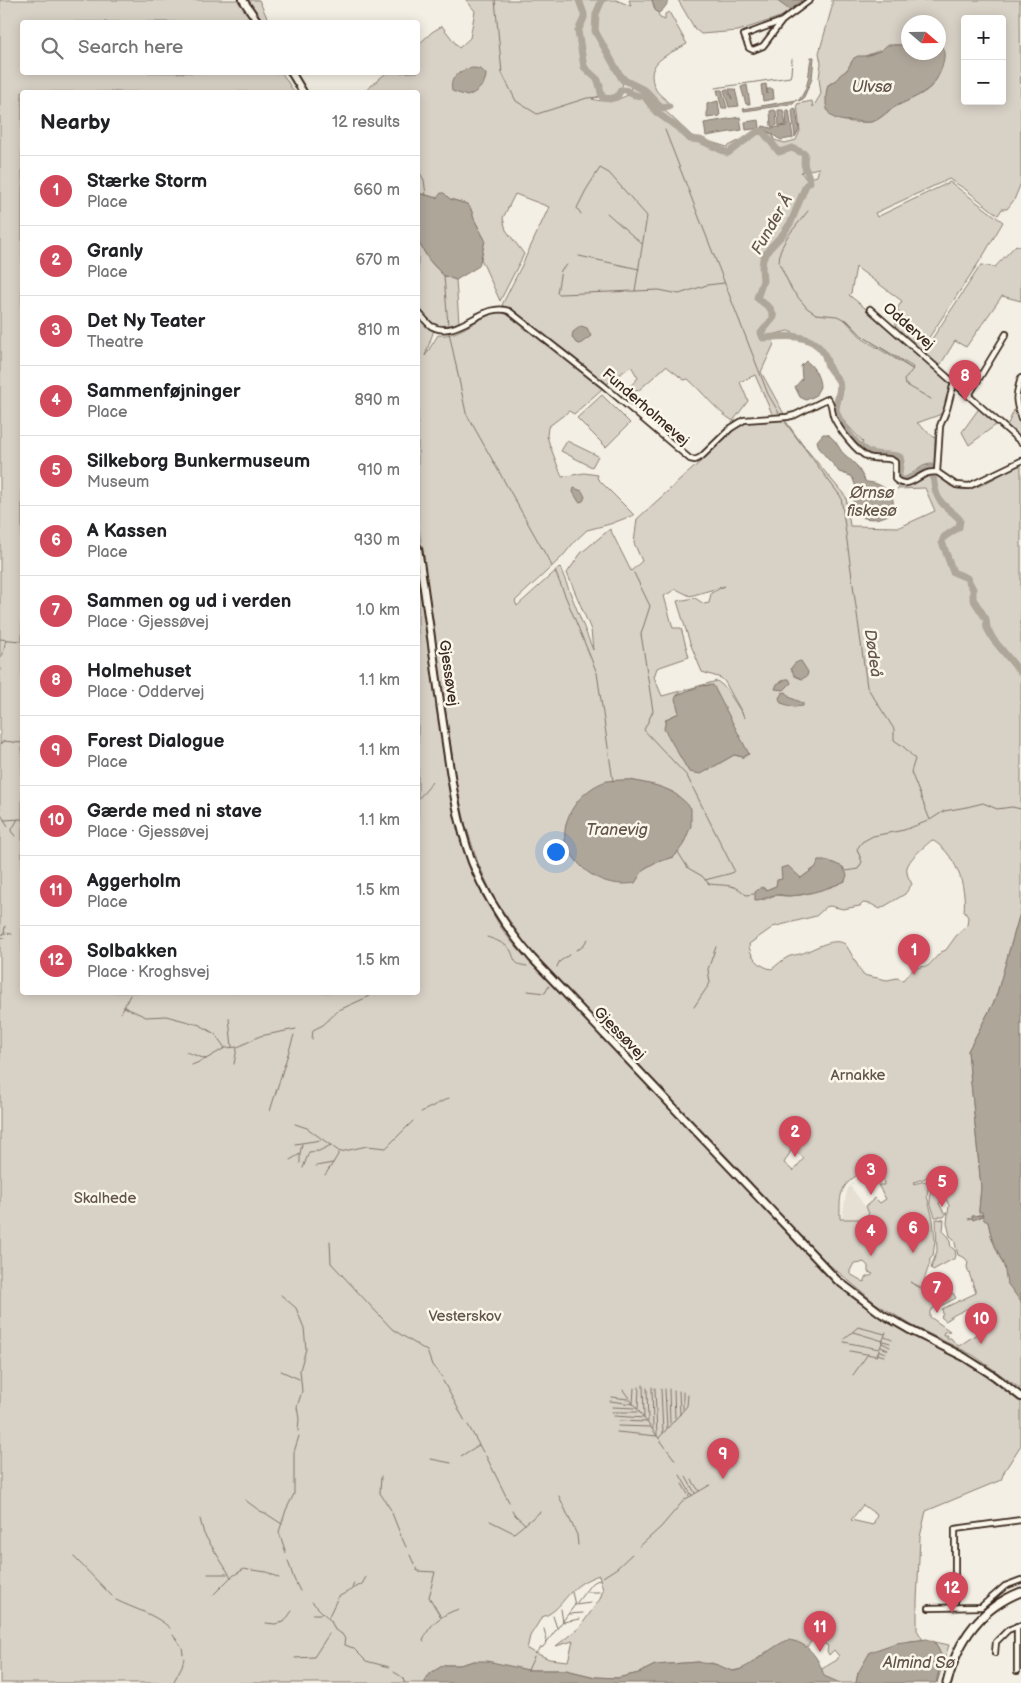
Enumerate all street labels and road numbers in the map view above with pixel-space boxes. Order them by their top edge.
street label: Oddervej [879,299,938,354]
street label: Funderholmevej [598,364,693,450]
street label: Gjessøvej [434,639,463,707]
street label: Gjessøvej [590,1003,650,1064]

